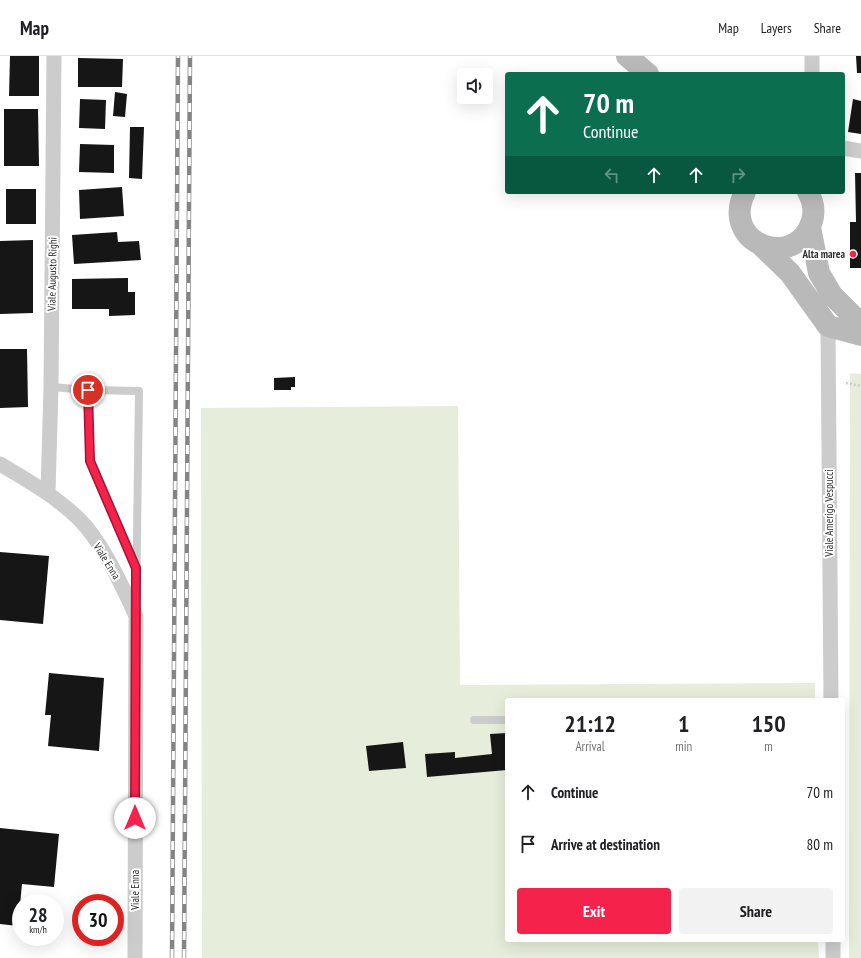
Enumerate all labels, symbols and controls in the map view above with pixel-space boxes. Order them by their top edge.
text: Map [20,16,49,40]
text: Map [718,19,739,37]
text: Layers [761,19,792,37]
text: Share [814,19,841,37]
map controls [457,68,493,104]
button: sound [457,68,493,104]
text: 70 m [583,84,634,121]
icon: ahead [517,88,569,140]
text: Continue [583,120,638,143]
icon: left [601,164,623,186]
icon: ahead [643,164,665,186]
icon: ahead [685,164,707,186]
icon: right [727,164,749,186]
street label: Viale Augusto Righi [44,237,60,312]
place label: Alta marea [802,247,845,261]
marker: Alta marea [848,249,858,259]
pin [71,373,105,407]
icon: arrive [77,379,99,401]
street label: Viale Amerigo Vespucci [822,469,836,558]
street label: Viale Enna [90,539,124,582]
text: 21:12 [564,708,616,739]
text: 1 [678,708,689,739]
text: 150 [751,708,786,739]
text: Arrival [575,738,605,755]
text: min [675,738,692,755]
text: m [764,738,773,755]
icon: ahead [517,781,539,803]
text: Continue [551,783,598,802]
text: 70 m [807,783,833,802]
position arrow [114,797,156,839]
icon: arrive [517,833,539,855]
text: Arrive at destination [551,835,660,854]
text: 80 m [807,835,833,854]
street label: Viale Enna [128,870,142,911]
button: Exit [517,888,671,934]
button: Share [679,888,833,934]
speed limit sign: 30 [72,894,124,946]
text: 28 [28,902,48,928]
text: km/h [29,923,47,936]

